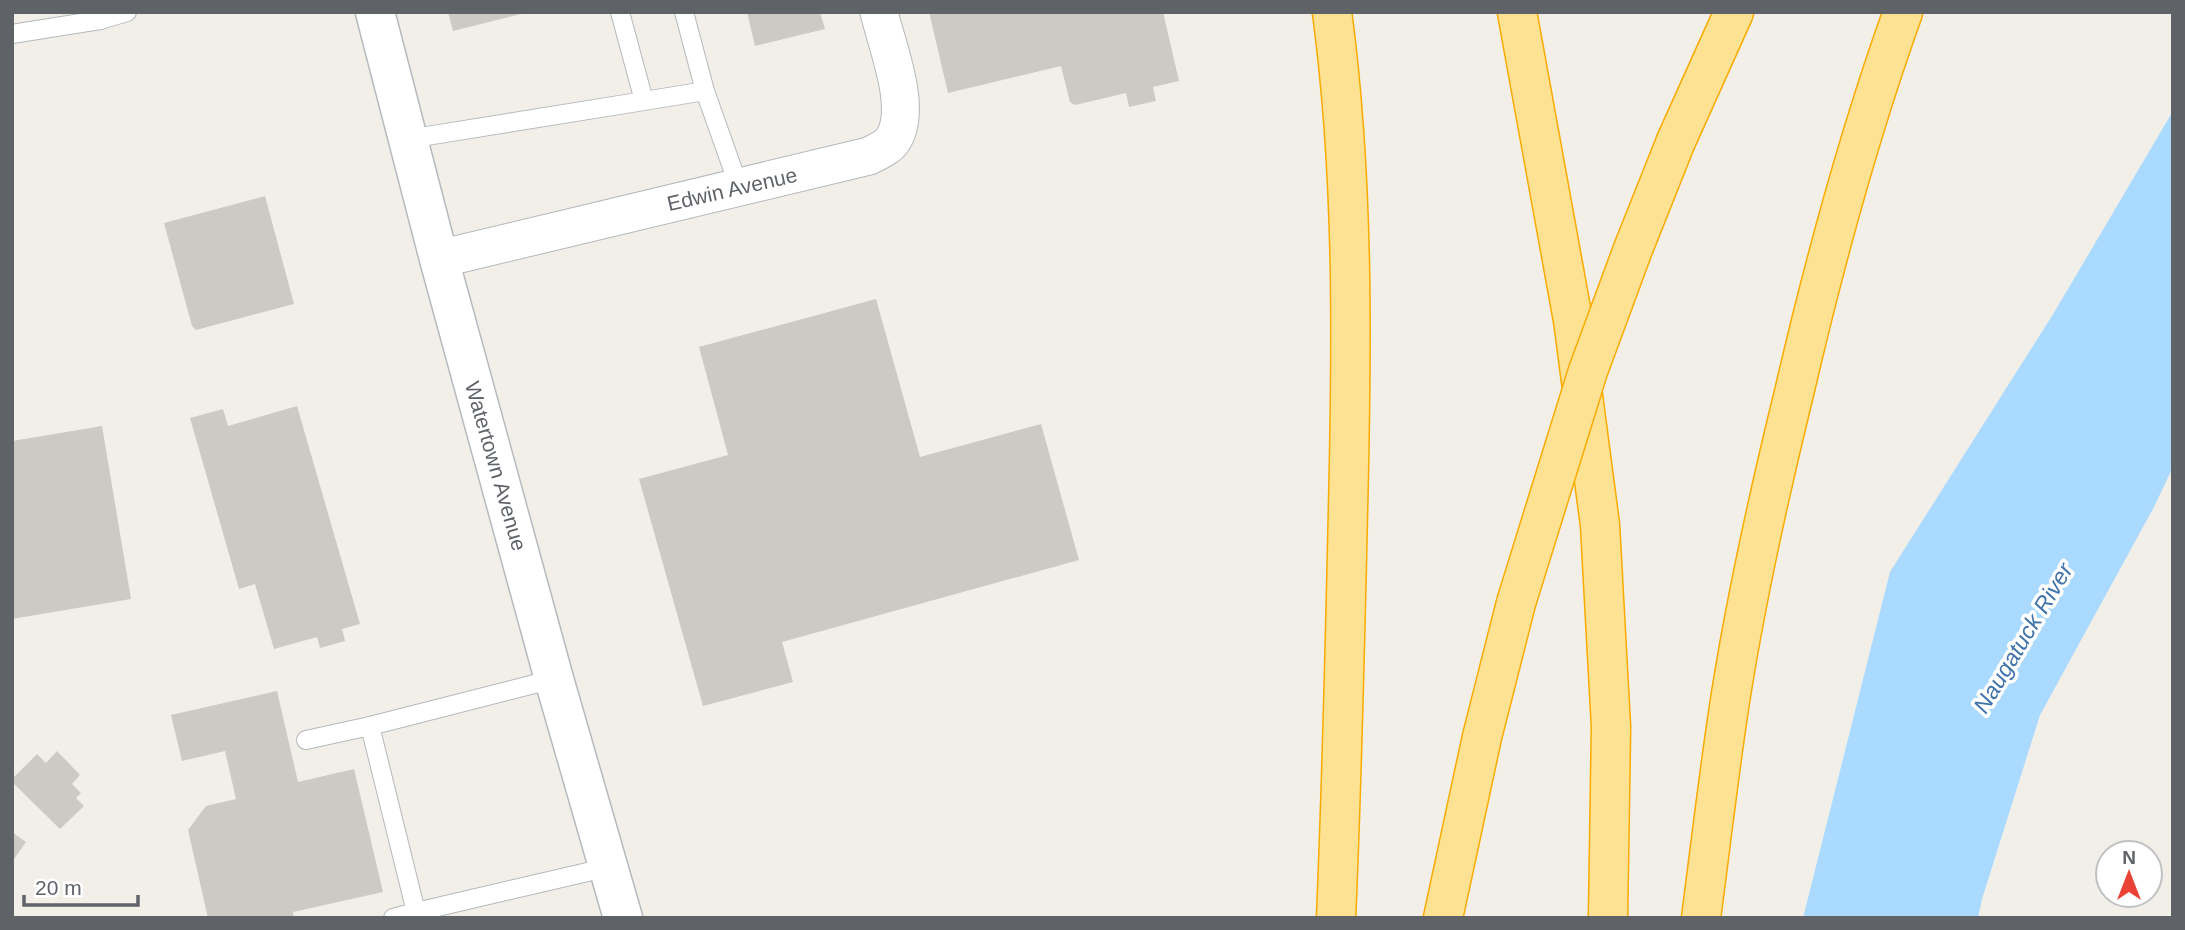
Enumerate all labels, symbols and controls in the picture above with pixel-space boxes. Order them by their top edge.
street label: Edwin Avenue [665,163,799,215]
street label: Watertown Avenue [461,379,531,553]
water label: Naugatuck River [1968,557,2079,718]
north arrow [2094,839,2164,909]
text: N [2122,847,2136,868]
scale bar [24,864,138,908]
text: 20 m [35,876,82,899]

